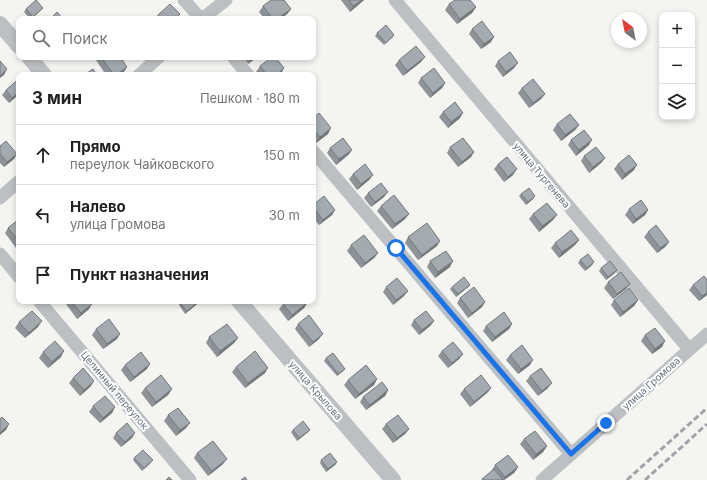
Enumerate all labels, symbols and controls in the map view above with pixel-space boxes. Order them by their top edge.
north arrow [611,12,647,48]
map controls [659,12,695,120]
button: + [659,12,695,48]
search box [16,16,316,60]
icon: search [30,27,52,49]
text: Поиск [62,29,108,48]
button: − [659,48,695,84]
button: layers [659,84,695,120]
text: 3 мин [32,88,82,108]
text: Пешком · 180 m [200,90,300,106]
text: Прямо [70,137,121,156]
street label: улица Тургенева [511,140,573,210]
icon: ahead [32,144,54,166]
text: 150 m [264,147,300,163]
text: переулок Чайковского [70,156,214,172]
text: Налево [70,197,126,216]
icon: left [32,204,54,226]
text: 30 m [269,207,300,223]
text: улица Громова [70,216,166,232]
route start [387,239,405,257]
icon: arrive [32,264,54,286]
text: Пункт назначения [70,265,209,284]
street label: Целинный переулок [79,348,152,432]
street label: улица Громова [620,354,682,412]
street label: улица Крылова [287,358,345,422]
route end [597,414,615,432]

